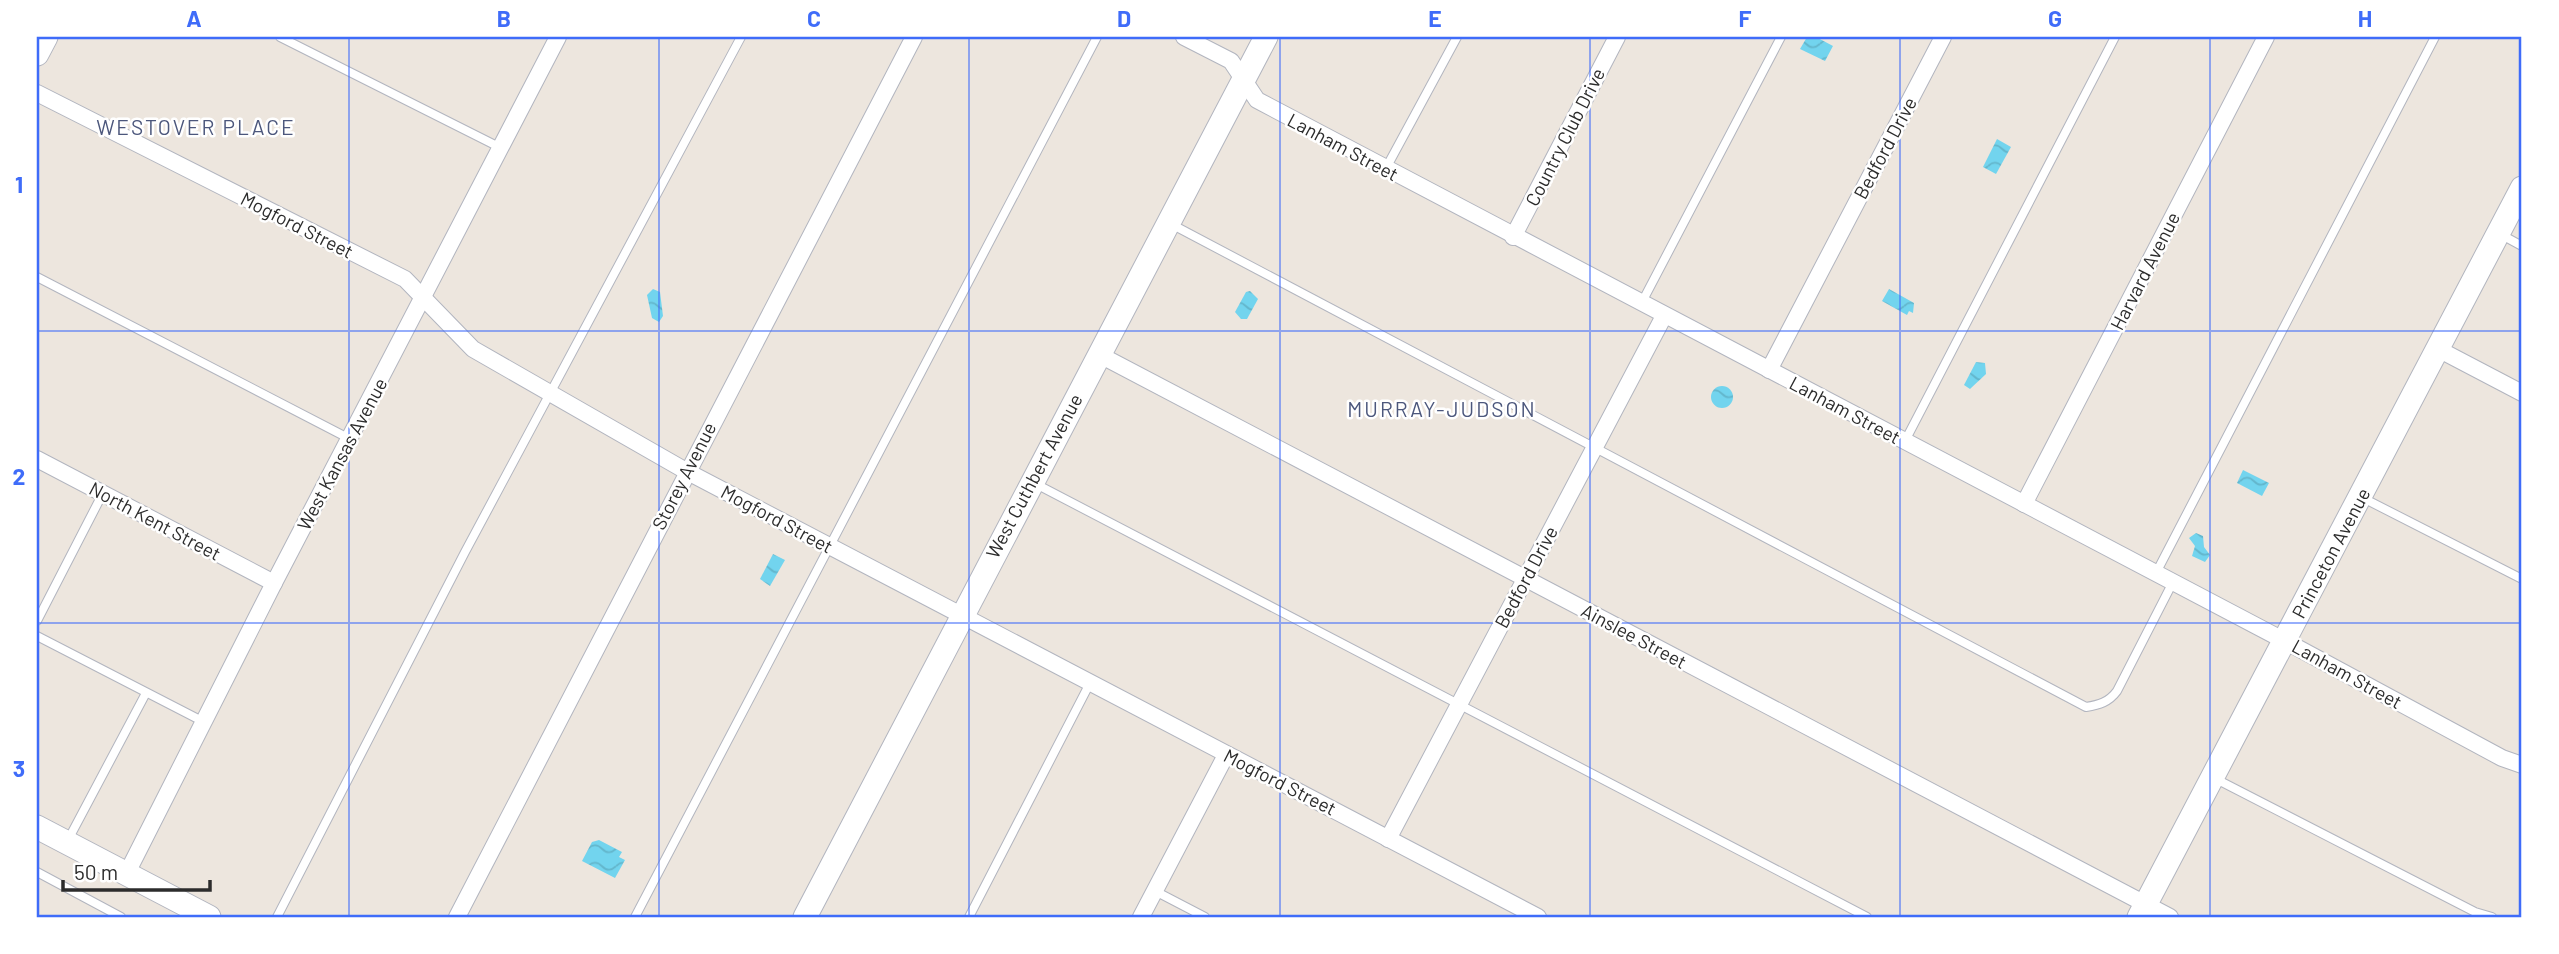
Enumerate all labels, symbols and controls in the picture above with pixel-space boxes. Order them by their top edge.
text: A [186,4,202,32]
text: B [497,4,511,32]
text: C [807,4,821,32]
text: D [1117,4,1131,32]
text: E [1428,4,1442,32]
text: F [1739,4,1752,32]
text: G [2048,4,2062,32]
text: H [2358,4,2372,32]
street label: Country Club Drive [1520,64,1609,210]
street label: Bedford Drive [1848,93,1921,203]
street label: Lanham Street [1284,108,1403,185]
district label: WESTOVER PLACE [96,114,296,139]
text: 1 [15,170,23,198]
street label: Mogford Street [237,186,357,263]
street label: Harvard Avenue [2105,208,2184,334]
street label: Lanham Street [1786,371,1905,448]
street label: West Kansas Avenue [292,374,391,534]
street label: West Cuthbert Avenue [980,390,1087,562]
district label: MURRAY-JUDSON [1347,396,1537,421]
street label: Storey Avenue [647,418,721,533]
text: 2 [13,462,25,490]
street label: North Kent Street [86,476,225,565]
street label: Mogford Street [717,479,837,558]
street label: Princeton Avenue [2287,484,2375,622]
street label: Bedford Drive [1489,522,1562,632]
street label: Ainslee Street [1578,598,1691,673]
street label: Lanham Street [2288,634,2406,713]
street label: Mogford Street [1220,743,1340,820]
text: 3 [13,754,25,782]
scale bar [63,849,210,893]
text: 50 m [74,859,118,884]

